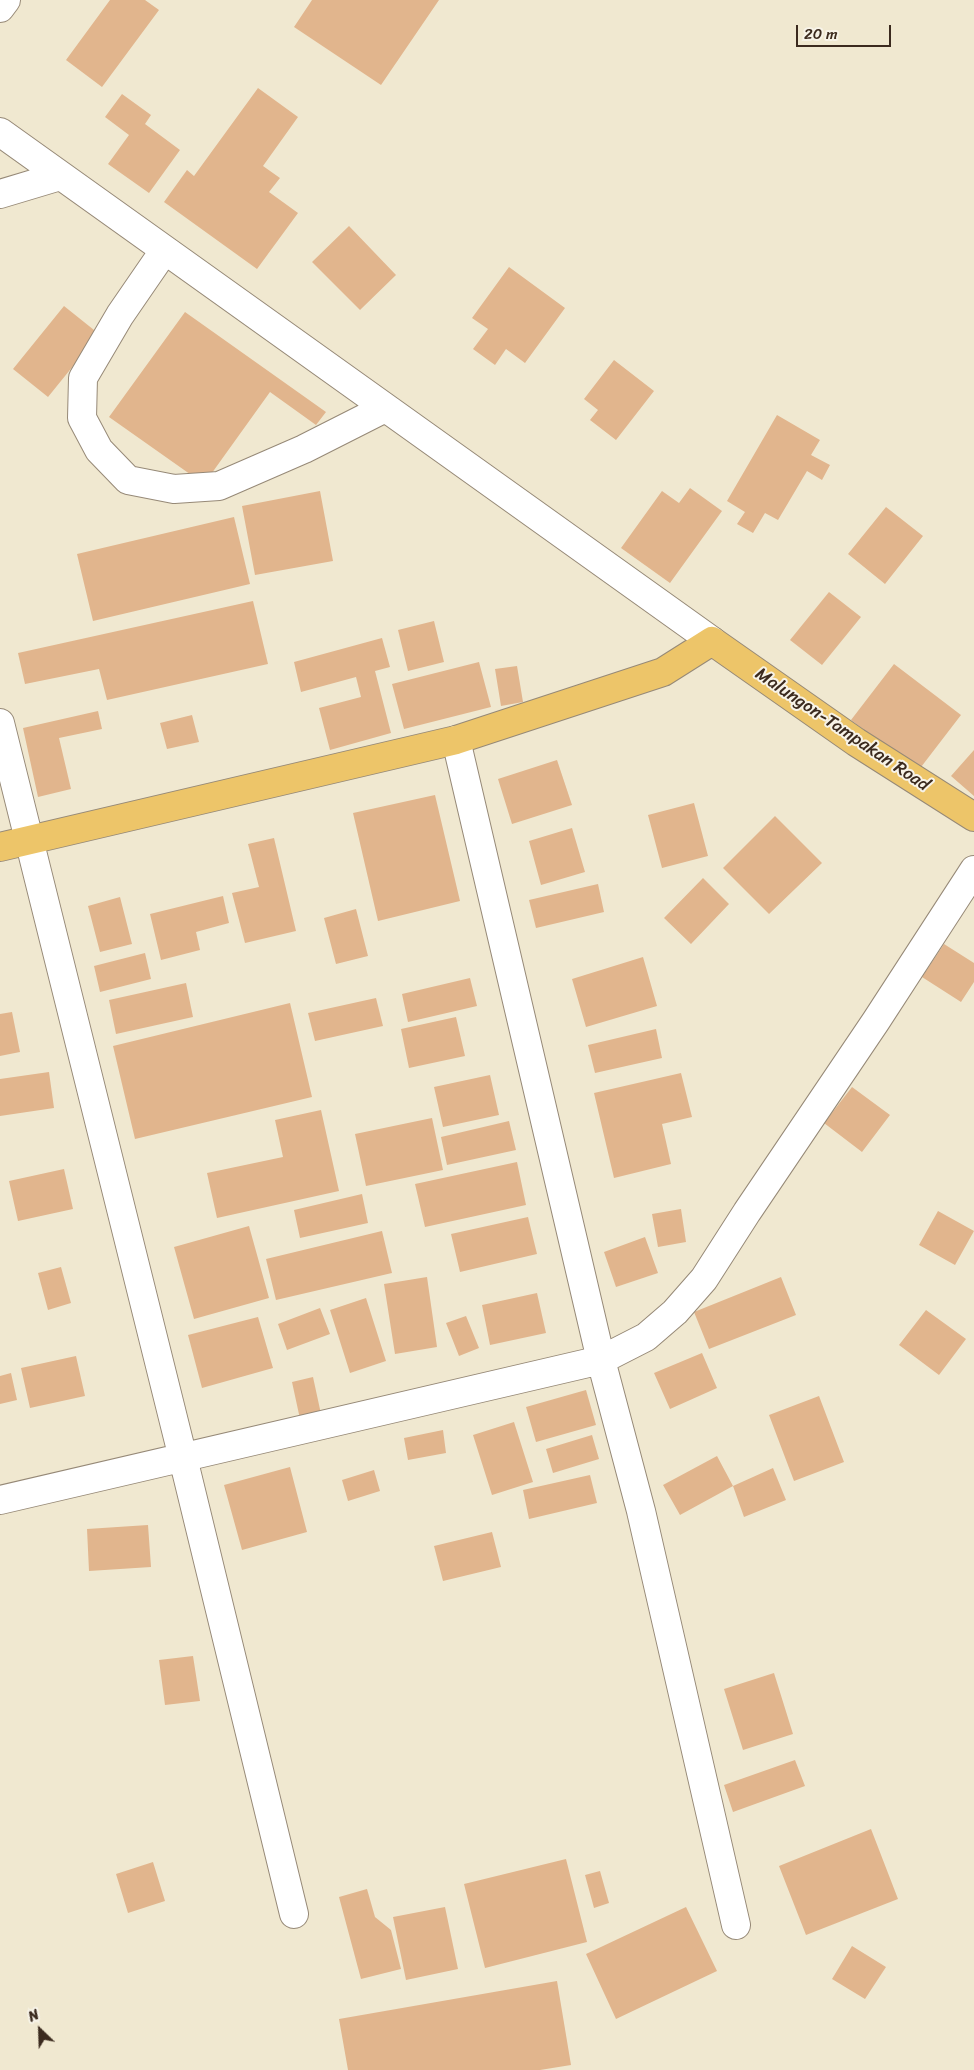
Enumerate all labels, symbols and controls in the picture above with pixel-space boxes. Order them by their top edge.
scale bar [799,15,894,47]
text: 20 m [804,21,838,47]
street label: Malungon-Tampakan Road [751,664,933,796]
text: N [24,2002,43,2029]
north arrow [15,2005,65,2055]

